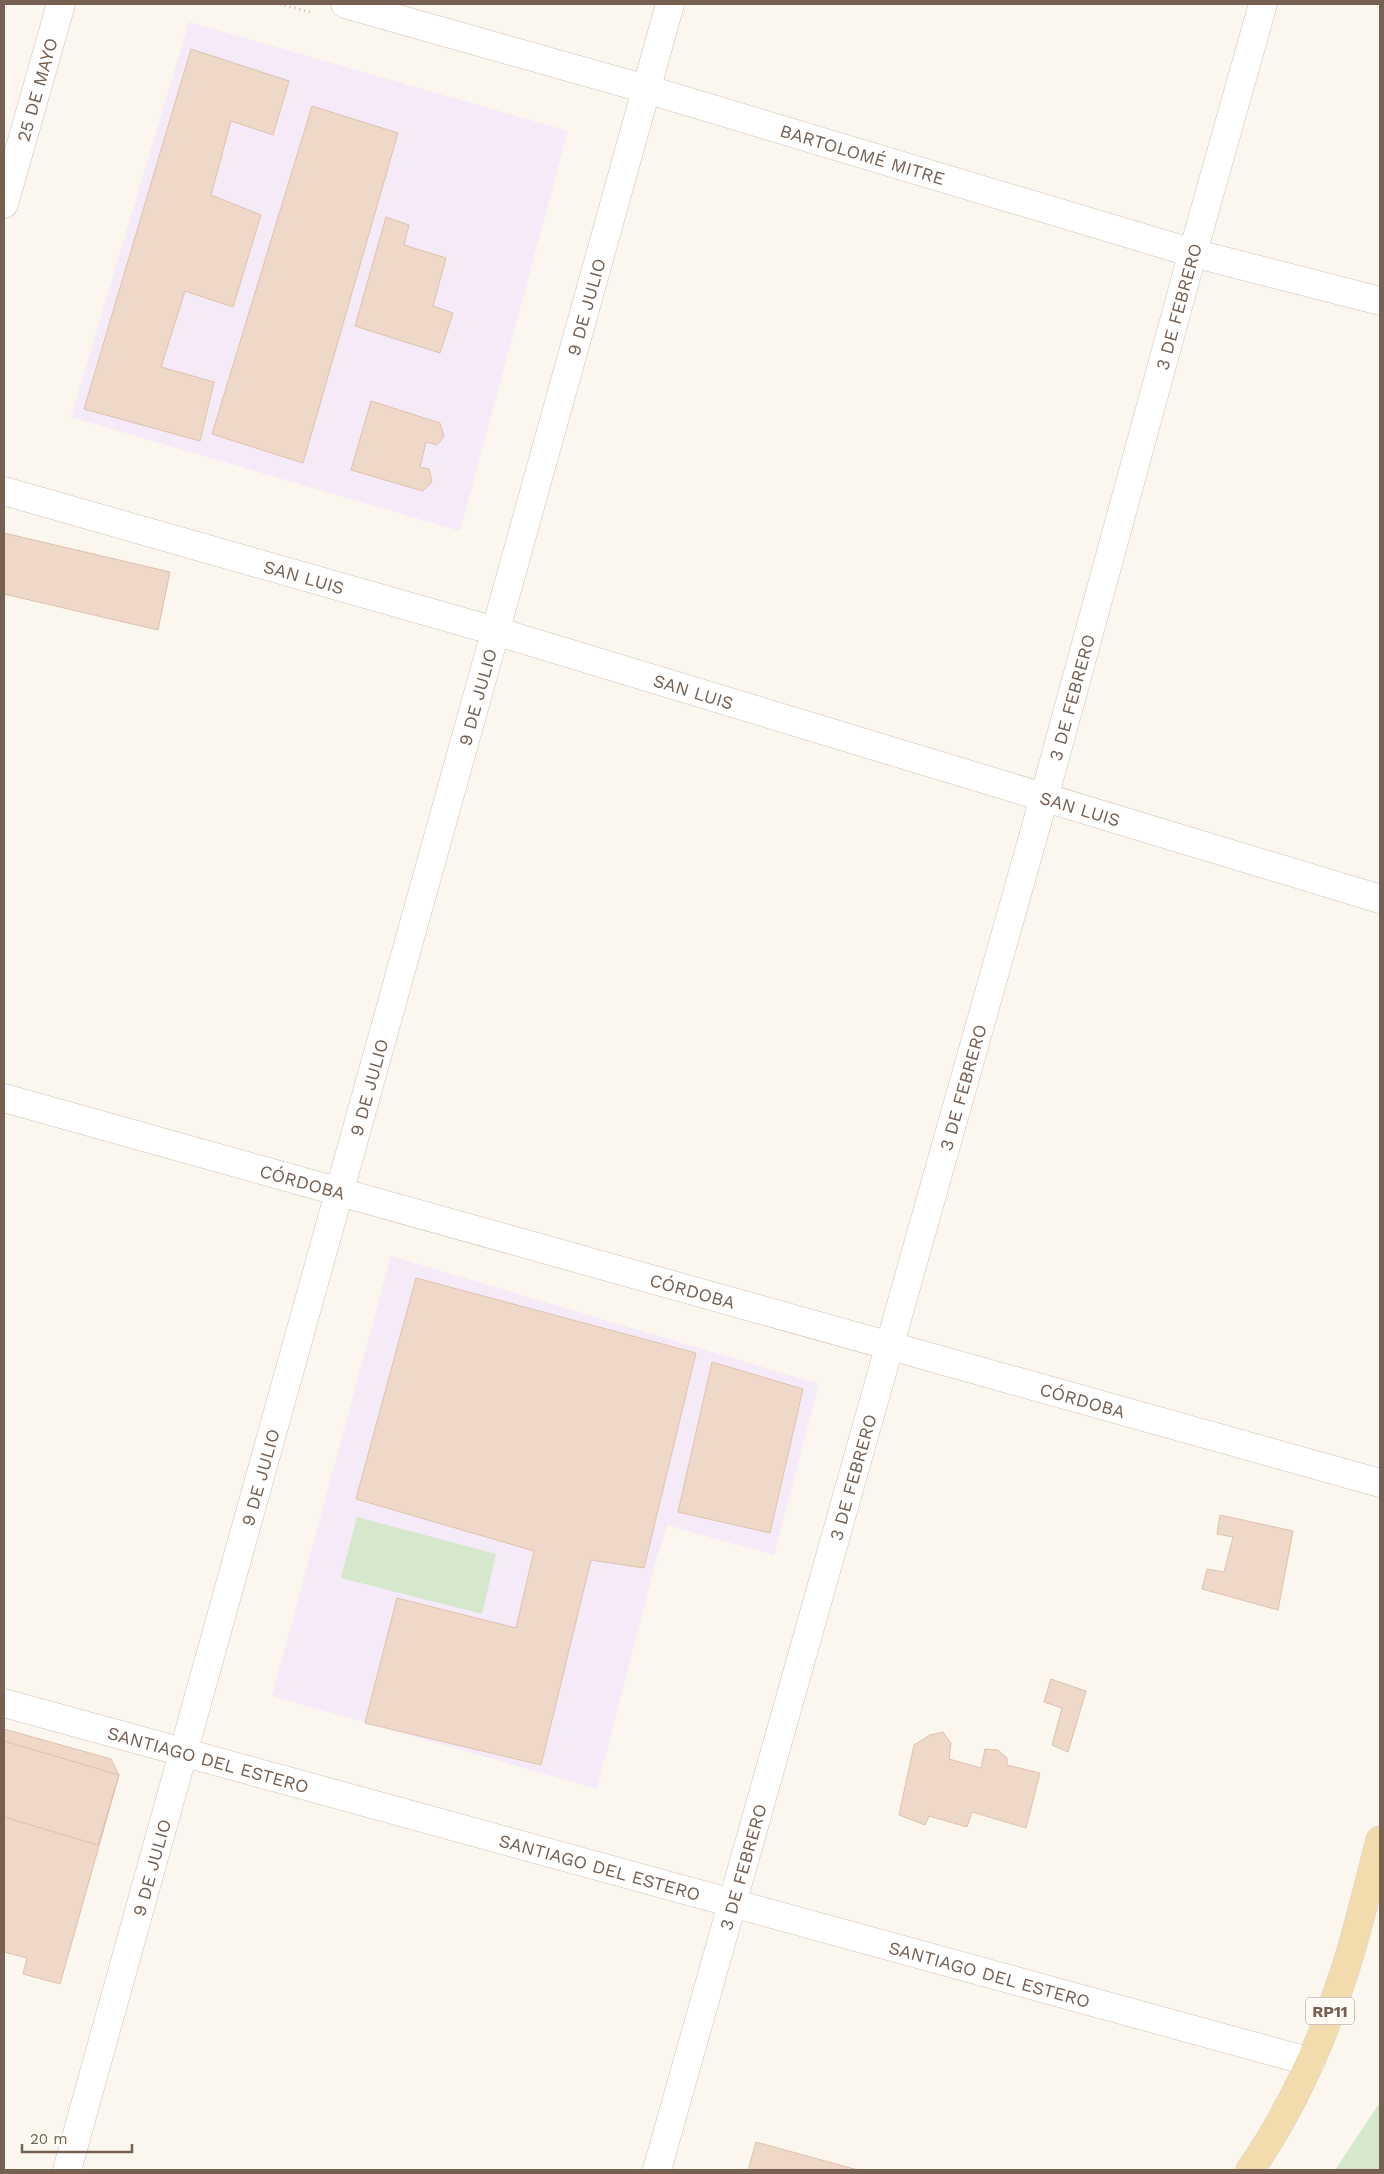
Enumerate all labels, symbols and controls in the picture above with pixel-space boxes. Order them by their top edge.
street label: 25 DE MAYO [12,35,61,144]
street label: BARTOLOMÉ MITRE [778,119,948,189]
street label: 3 DE FEBRERO [1151,241,1205,372]
street label: 9 DE JULIO [562,256,609,358]
street label: SAN LUIS [261,555,347,598]
street label: 3 DE FEBRERO [1044,632,1099,763]
street label: 9 DE JULIO [454,646,501,748]
street label: SAN LUIS [651,669,736,713]
street label: SAN LUIS [1038,786,1123,830]
street label: 3 DE FEBRERO [935,1022,990,1153]
street label: 9 DE JULIO [345,1036,392,1138]
street label: CÓRDOBA [257,1160,348,1203]
street label: CÓRDOBA [647,1269,738,1313]
street label: CÓRDOBA [1038,1378,1128,1422]
street label: 3 DE FEBRERO [825,1411,880,1543]
street label: 9 DE JULIO [236,1426,283,1528]
street label: SANTIAGO DEL ESTERO [105,1721,311,1797]
street label: 3 DE FEBRERO [715,1801,770,1932]
street label: 9 DE JULIO [128,1817,175,1918]
street label: SANTIAGO DEL ESTERO [497,1829,703,1904]
street label: SANTIAGO DEL ESTERO [886,1936,1093,2011]
road number: RP11 [1306,1998,1354,2024]
scale bar [22,2122,132,2154]
text: 20 m [30,2130,68,2148]

